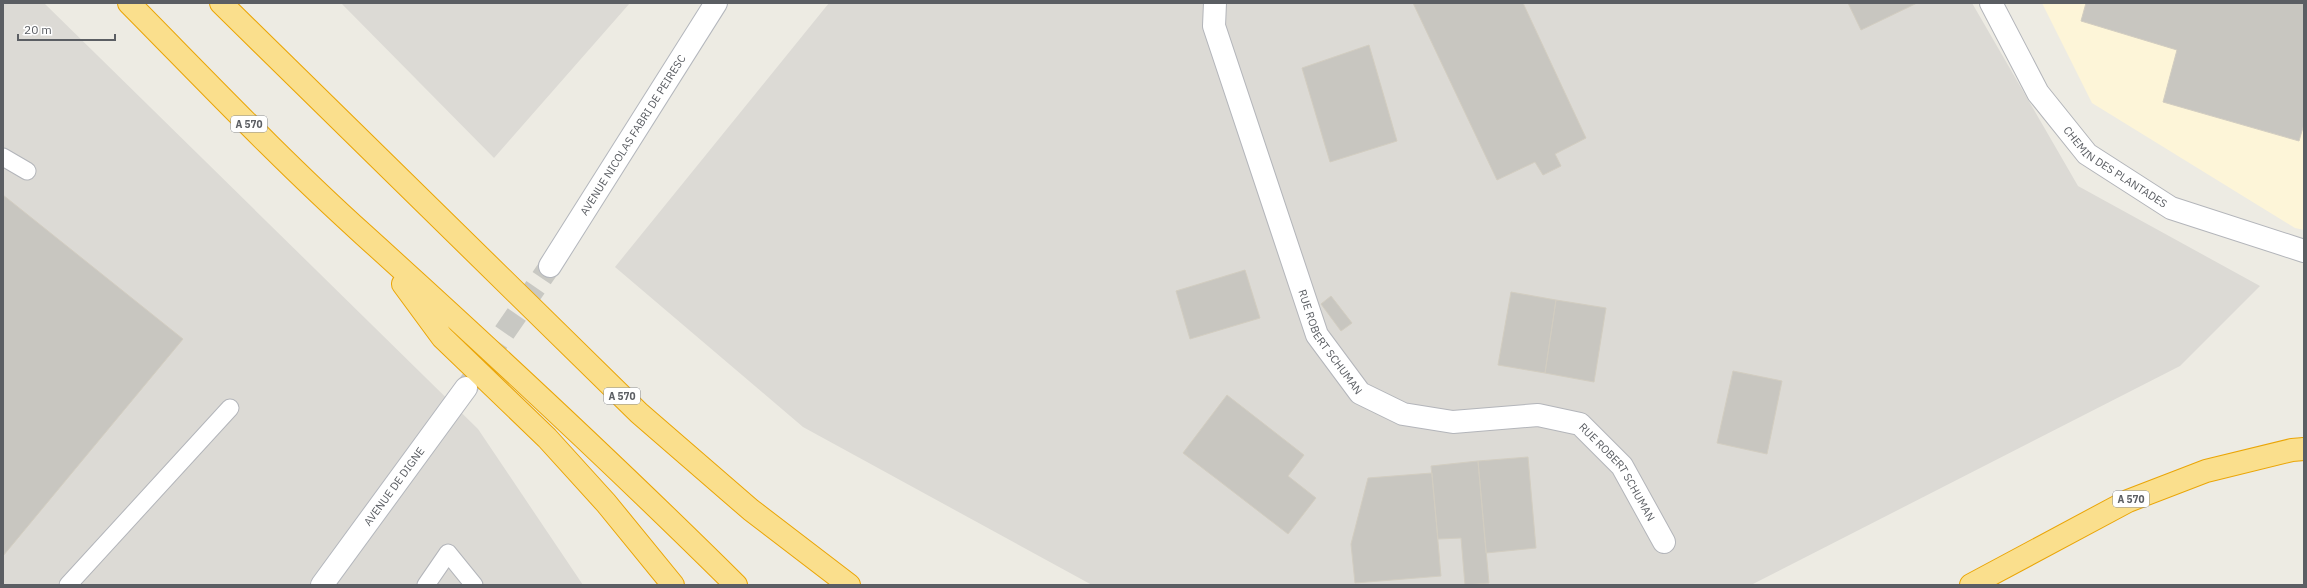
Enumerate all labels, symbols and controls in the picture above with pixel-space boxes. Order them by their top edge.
scale bar [18,16,115,42]
text: 20 m [24,22,52,37]
street label: AVENUE NICOLAS FABRI DE PEIRESC [577,52,689,218]
road number: A 570 [231,116,267,132]
street label: CHEMIN DES PLANTADES [2060,123,2170,211]
street label: RUE ROBERT SCHUMAN [1295,288,1366,397]
road number: A 570 [604,388,640,404]
street label: RUE ROBERT SCHUMAN [1576,420,1658,523]
street label: AVENUE DE DIGNE [361,444,427,529]
road number: A 570 [2113,491,2149,507]

